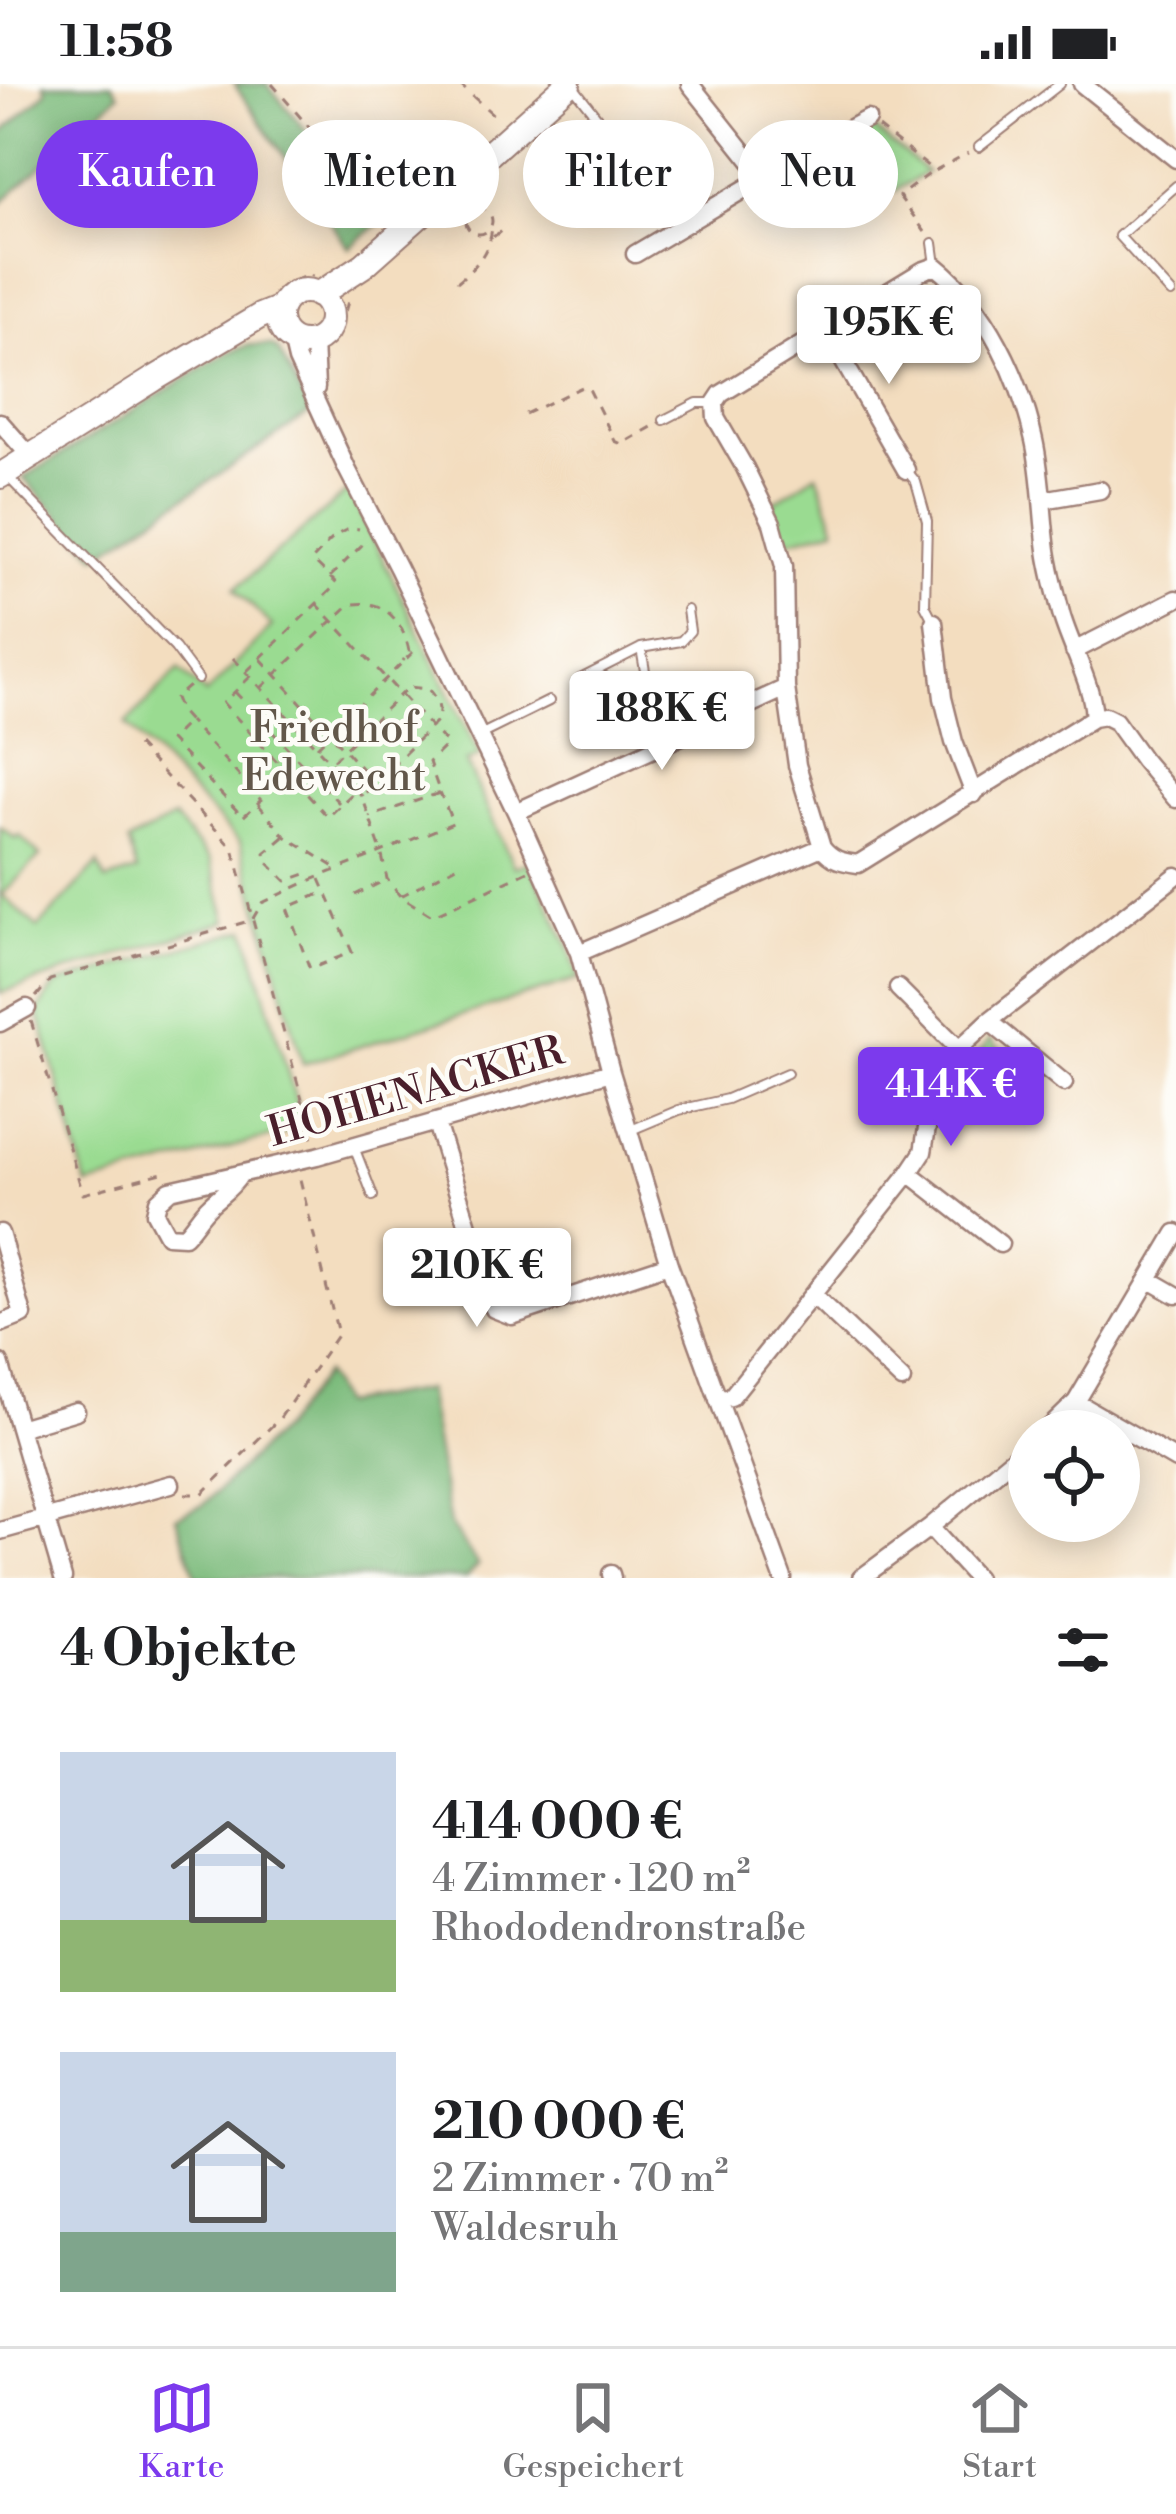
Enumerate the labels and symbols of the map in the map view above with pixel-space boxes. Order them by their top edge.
pin: 195K € [791,285,987,387]
pin: 188K € [564,671,760,773]
park label: Friedhof Edewecht [242,703,426,804]
street label: HOHENACKER [262,1025,570,1160]
pin: 414K € [853,1047,1049,1149]
pin: 210K € [379,1228,575,1330]

